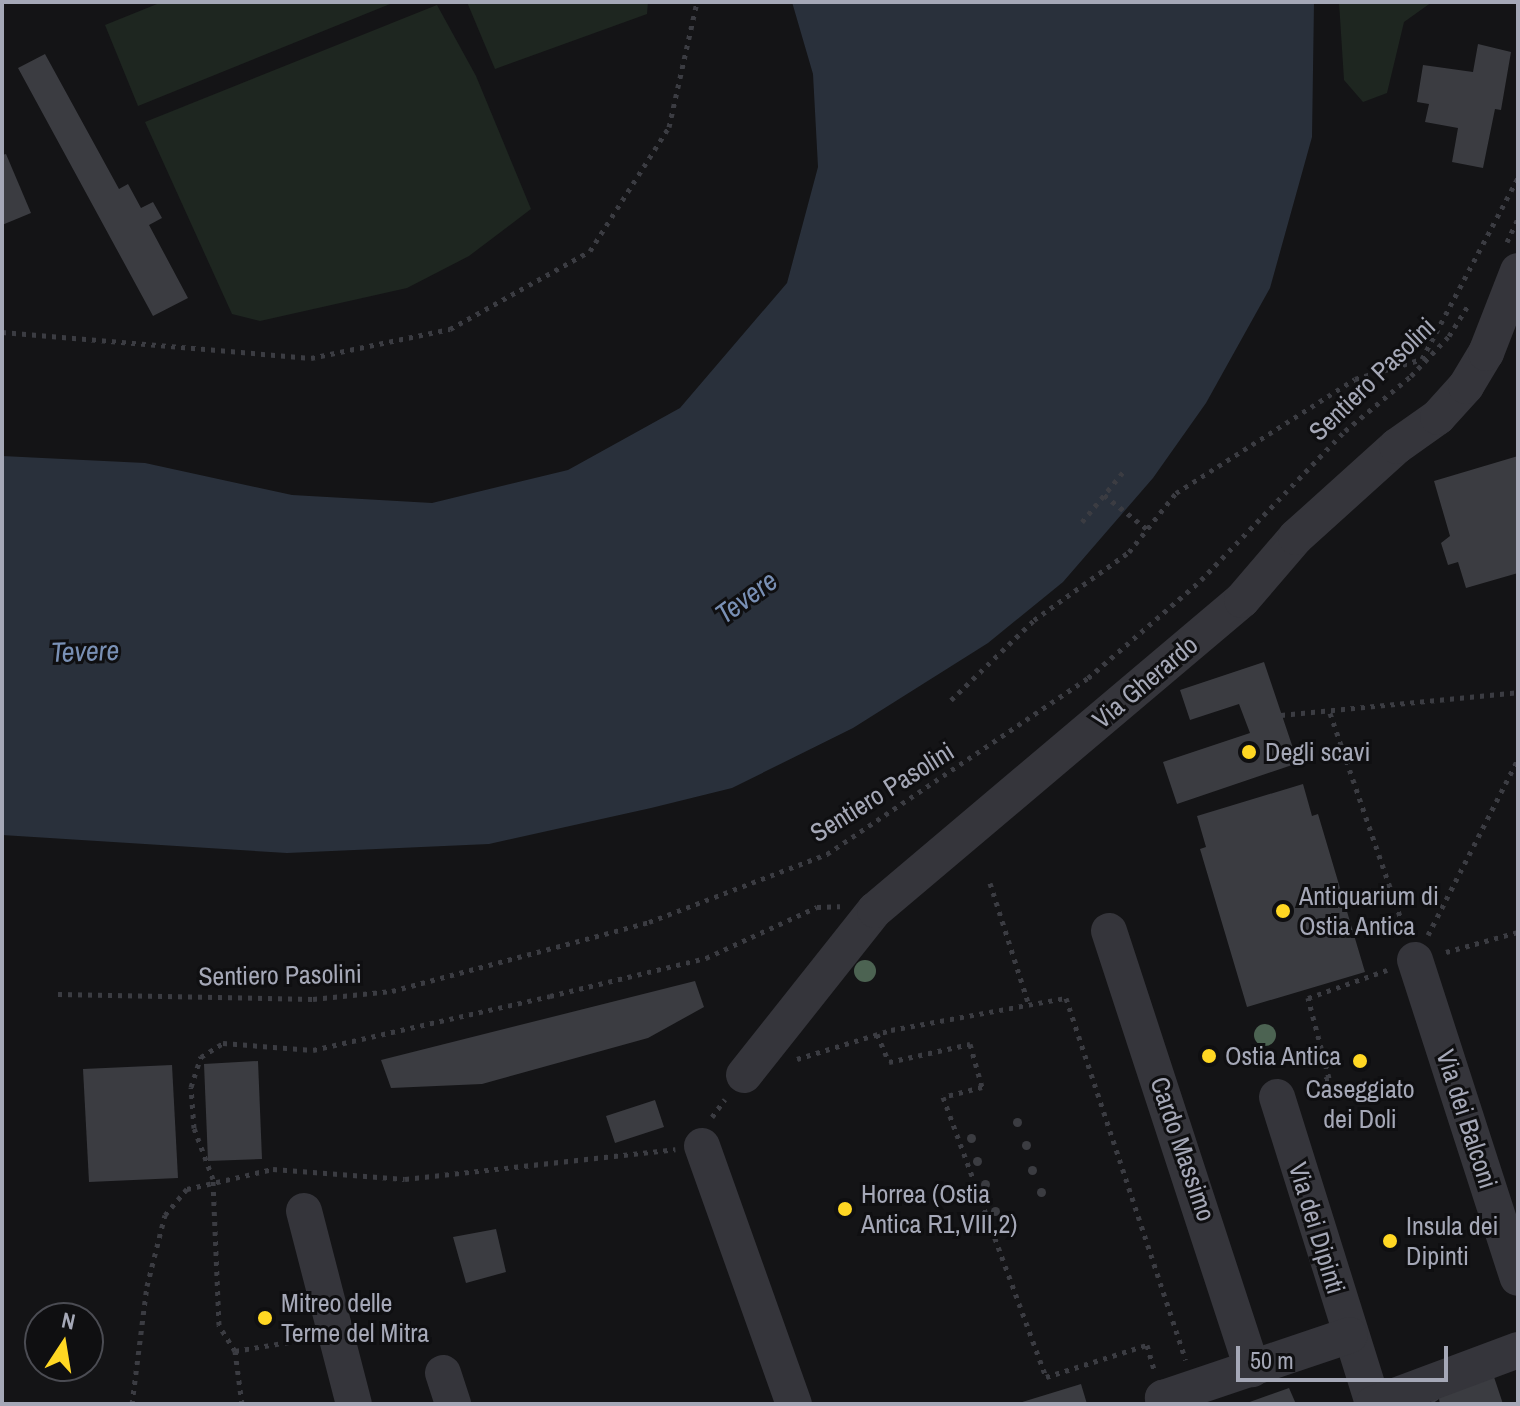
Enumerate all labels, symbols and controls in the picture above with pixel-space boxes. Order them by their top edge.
street label: Sentiero Pasolini [1302,311,1442,447]
water label: Tevere [708,563,784,631]
street label: Via Gherardo [1086,629,1204,735]
water label: Tevere [50,633,120,669]
street label: Sentiero Pasolini [804,735,960,849]
place label: Degli scavi [1265,736,1370,768]
marker: Degli scavi [1240,743,1258,761]
place label: Antiquarium di Ostia Antica [1299,880,1439,942]
marker: Antiquarium di Ostia Antica [1274,902,1292,920]
street label: Sentiero Pasolini [198,958,362,992]
place label: Ostia Antica [1225,1040,1342,1072]
street label: Via dei Balconi [1430,1046,1504,1192]
marker: Ostia Antica [1200,1047,1218,1065]
marker: Caseggiato dei Doli [1351,1052,1369,1070]
street label: Cardo Massimo [1144,1073,1222,1225]
place label: Caseggiato dei Doli [1305,1073,1415,1134]
street label: Via dei Dipinti [1282,1158,1352,1298]
place label: Horrea (Ostia Antica R1,VIII,2) [861,1178,1017,1240]
marker: Horrea (Ostia Antica R1,VIII,2) [836,1200,854,1218]
place label: Insula dei Dipinti [1406,1210,1498,1272]
marker: Insula dei Dipinti [1381,1232,1399,1250]
place label: Mitreo delle Terme del Mitra [281,1287,429,1348]
north arrow [24,1302,104,1382]
text: N [59,1304,78,1337]
marker: Mitreo delle Terme del Mitra [256,1309,274,1327]
scale bar [1240,1330,1452,1380]
text: 50 m [1250,1344,1294,1376]

